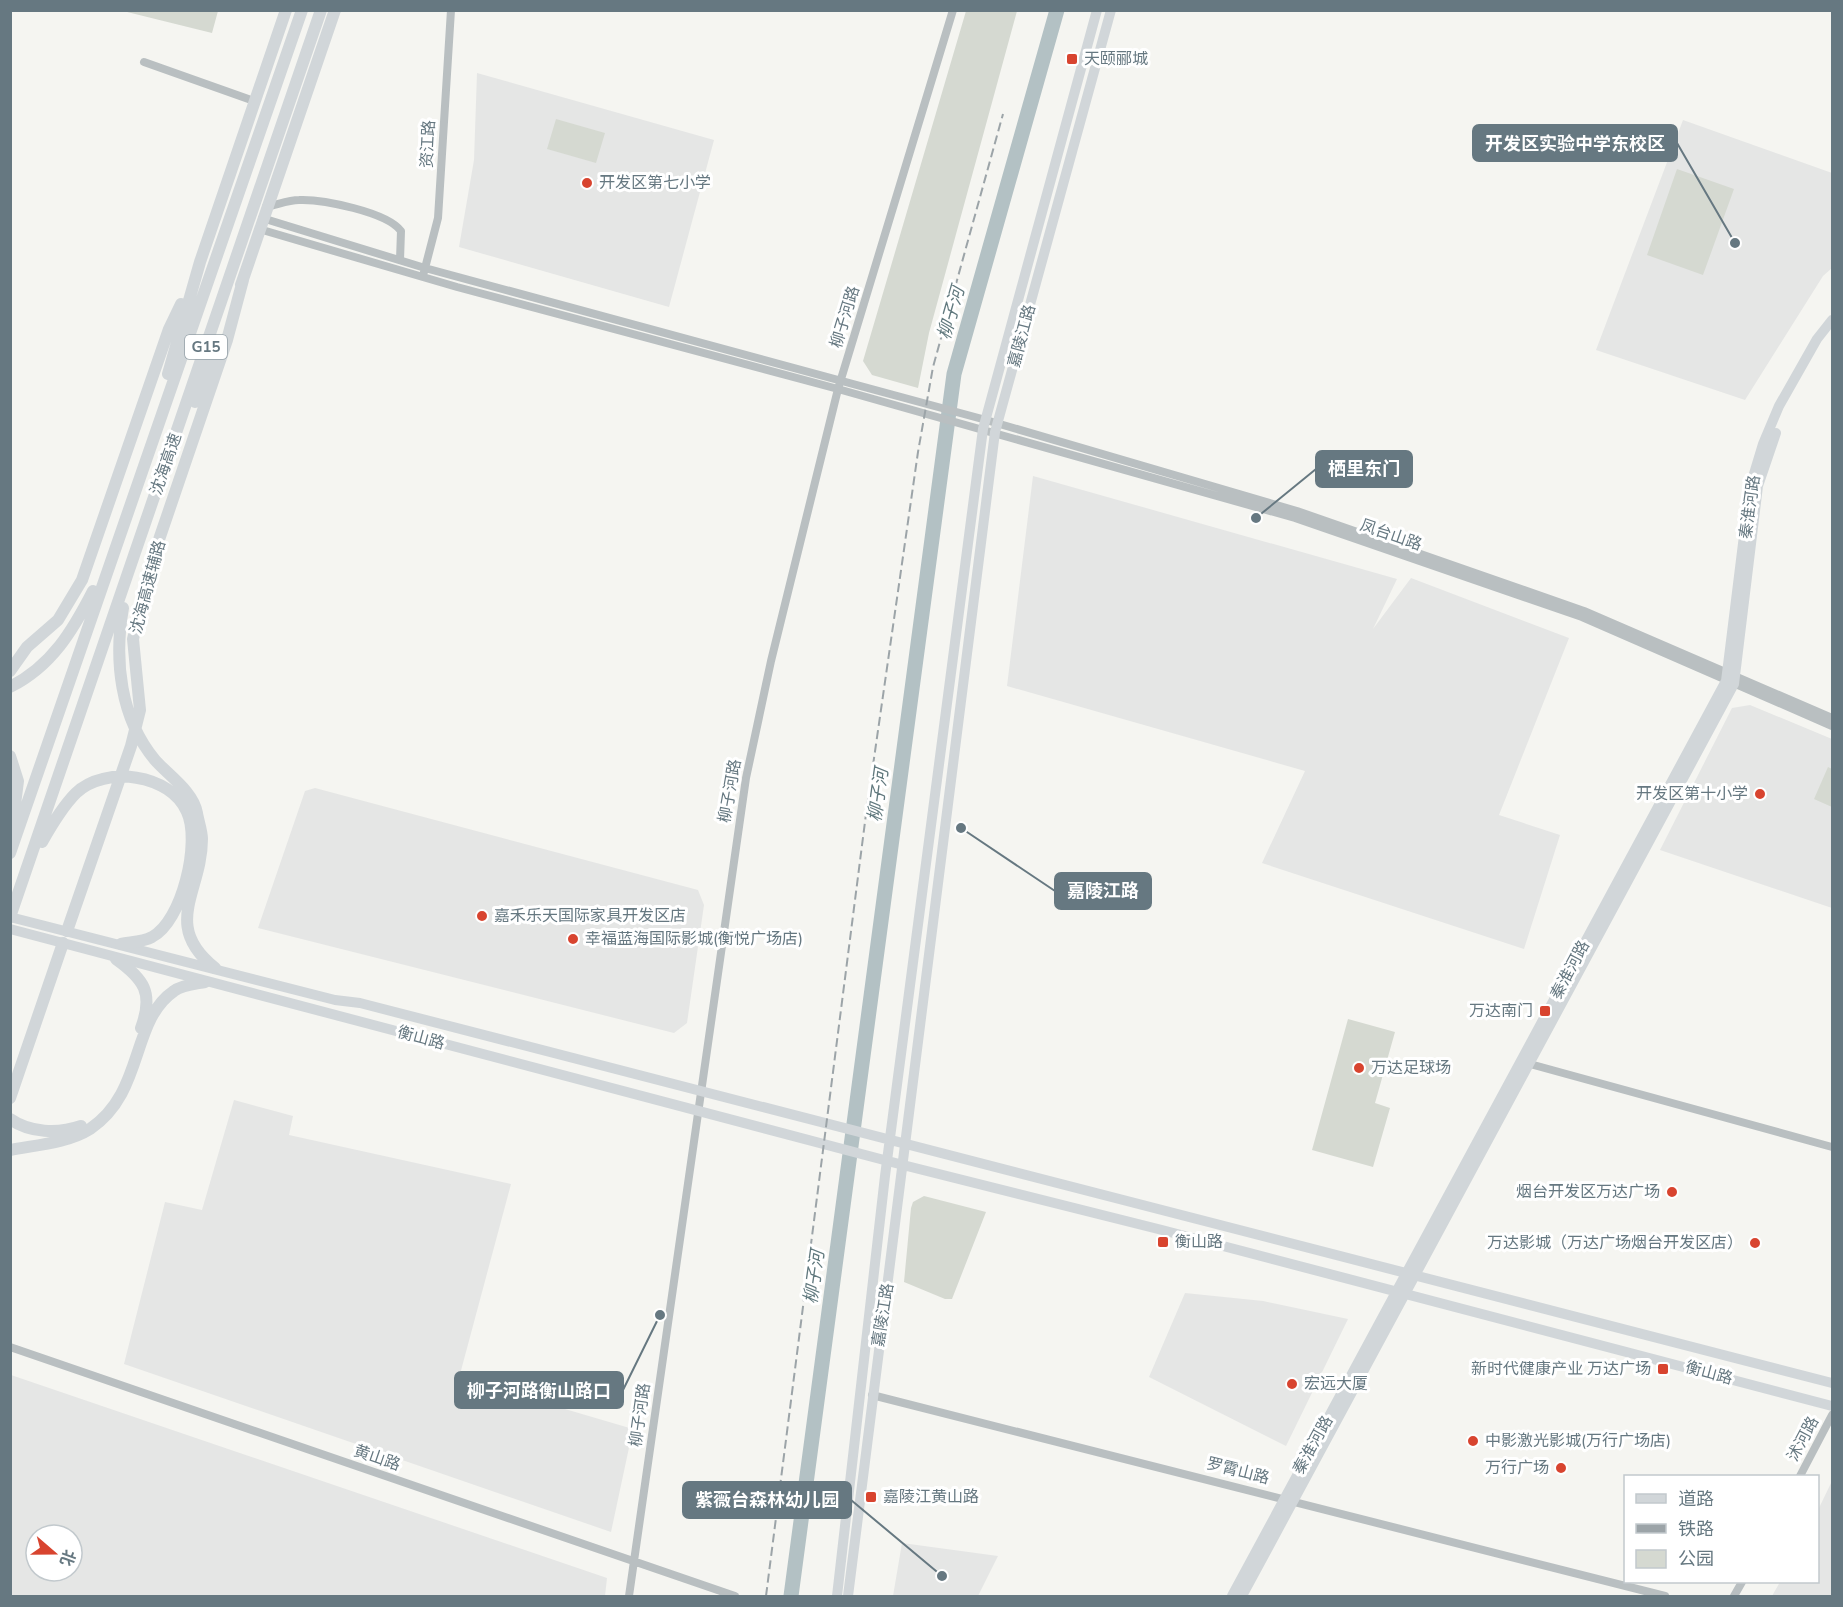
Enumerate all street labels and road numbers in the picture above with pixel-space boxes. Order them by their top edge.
street label: 资江路 [416,119,440,169]
street label: 柳子河路 [825,283,865,351]
street label: 嘉陵江路 [1003,302,1041,370]
road number: G15 [185,335,227,359]
street label: 沈海高速 [145,430,187,498]
street label: 秦淮河路 [1735,474,1765,540]
street label: 凤台山路 [1357,514,1425,556]
street label: 沈海高速辅路 [125,538,171,636]
street label: 柳子河路 [714,758,746,824]
street label: 秦淮河路 [1545,937,1595,1003]
street label: 衡山路 [395,1021,447,1055]
street label: 嘉陵江路 [867,1282,899,1348]
street label: 衡山路 [1683,1356,1735,1390]
street label: 柳子河路 [625,1382,655,1448]
street label: 秦淮河路 [1288,1412,1338,1478]
street label: 沭河路 [1782,1413,1824,1465]
street label: 黄山路 [351,1440,403,1476]
street label: 罗霄山路 [1204,1453,1272,1489]

